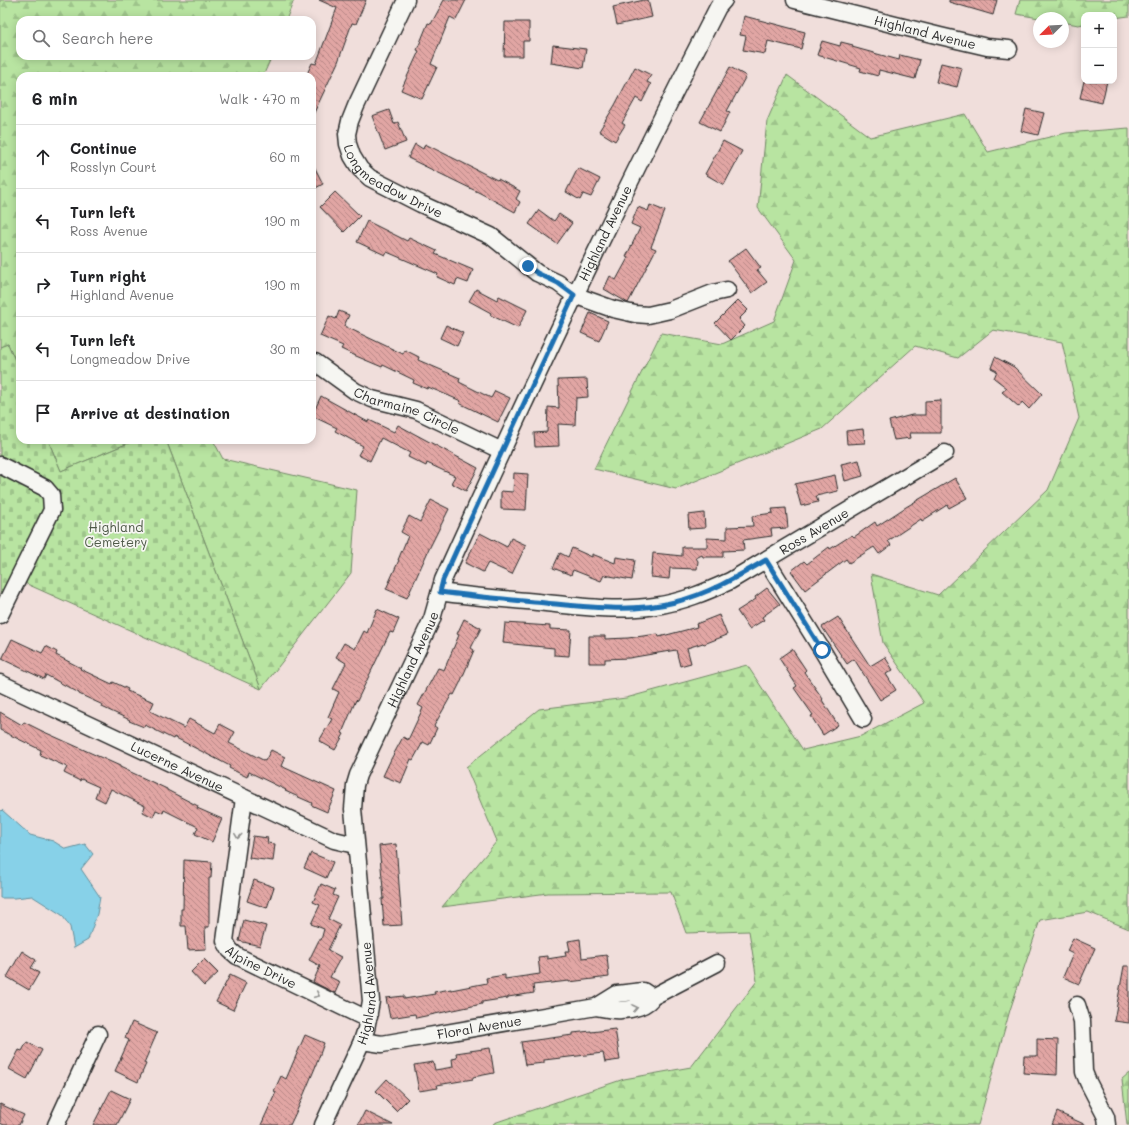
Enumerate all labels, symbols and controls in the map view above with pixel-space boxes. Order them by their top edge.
street label: Highland Avenue [873,11,978,52]
north arrow [1033,12,1069,48]
map controls [1081,12,1117,84]
button: + [1081,12,1117,48]
search box [16,16,316,60]
icon: search [30,27,52,49]
text: Search here [62,28,153,48]
button: − [1081,48,1117,84]
text: 6 min [32,87,77,109]
text: Walk · 470 m [219,90,300,107]
text: Continue [70,138,137,158]
street label: Longmeadow Drive [341,142,446,221]
icon: ahead [32,146,54,168]
text: 60 m [270,148,300,165]
text: Rosslyn Court [70,158,156,175]
street label: Highland Avenue [574,182,635,284]
text: Turn left [70,202,135,222]
icon: left [32,210,54,232]
text: 190 m [264,212,300,229]
text: Ross Avenue [70,222,148,239]
route end [519,257,537,275]
text: Turn right [70,266,147,286]
icon: right [32,274,54,296]
text: 190 m [264,276,300,293]
text: Highland Avenue [70,286,174,303]
text: Turn left [70,330,135,350]
icon: left [32,338,54,360]
text: 30 m [270,340,300,357]
text: Longmeadow Drive [70,350,190,367]
street label: Charmaine Circle [351,383,463,438]
icon: arrive [32,402,54,424]
text: Arrive at destination [70,403,230,423]
street label: Ross Avenue [776,503,852,558]
park label: Highland Cemetery [85,518,148,550]
street label: Highland Avenue [382,609,442,710]
route start [813,641,831,659]
street label: Lucerne Avenue [128,737,227,795]
one-way arrow [234,833,243,839]
street label: Alpine Drive [222,941,300,992]
street label: Highland Avenue [352,941,379,1047]
one-way arrow [312,990,320,998]
one-way arrow [631,1004,638,1012]
street label: Floral Avenue [436,1011,523,1042]

